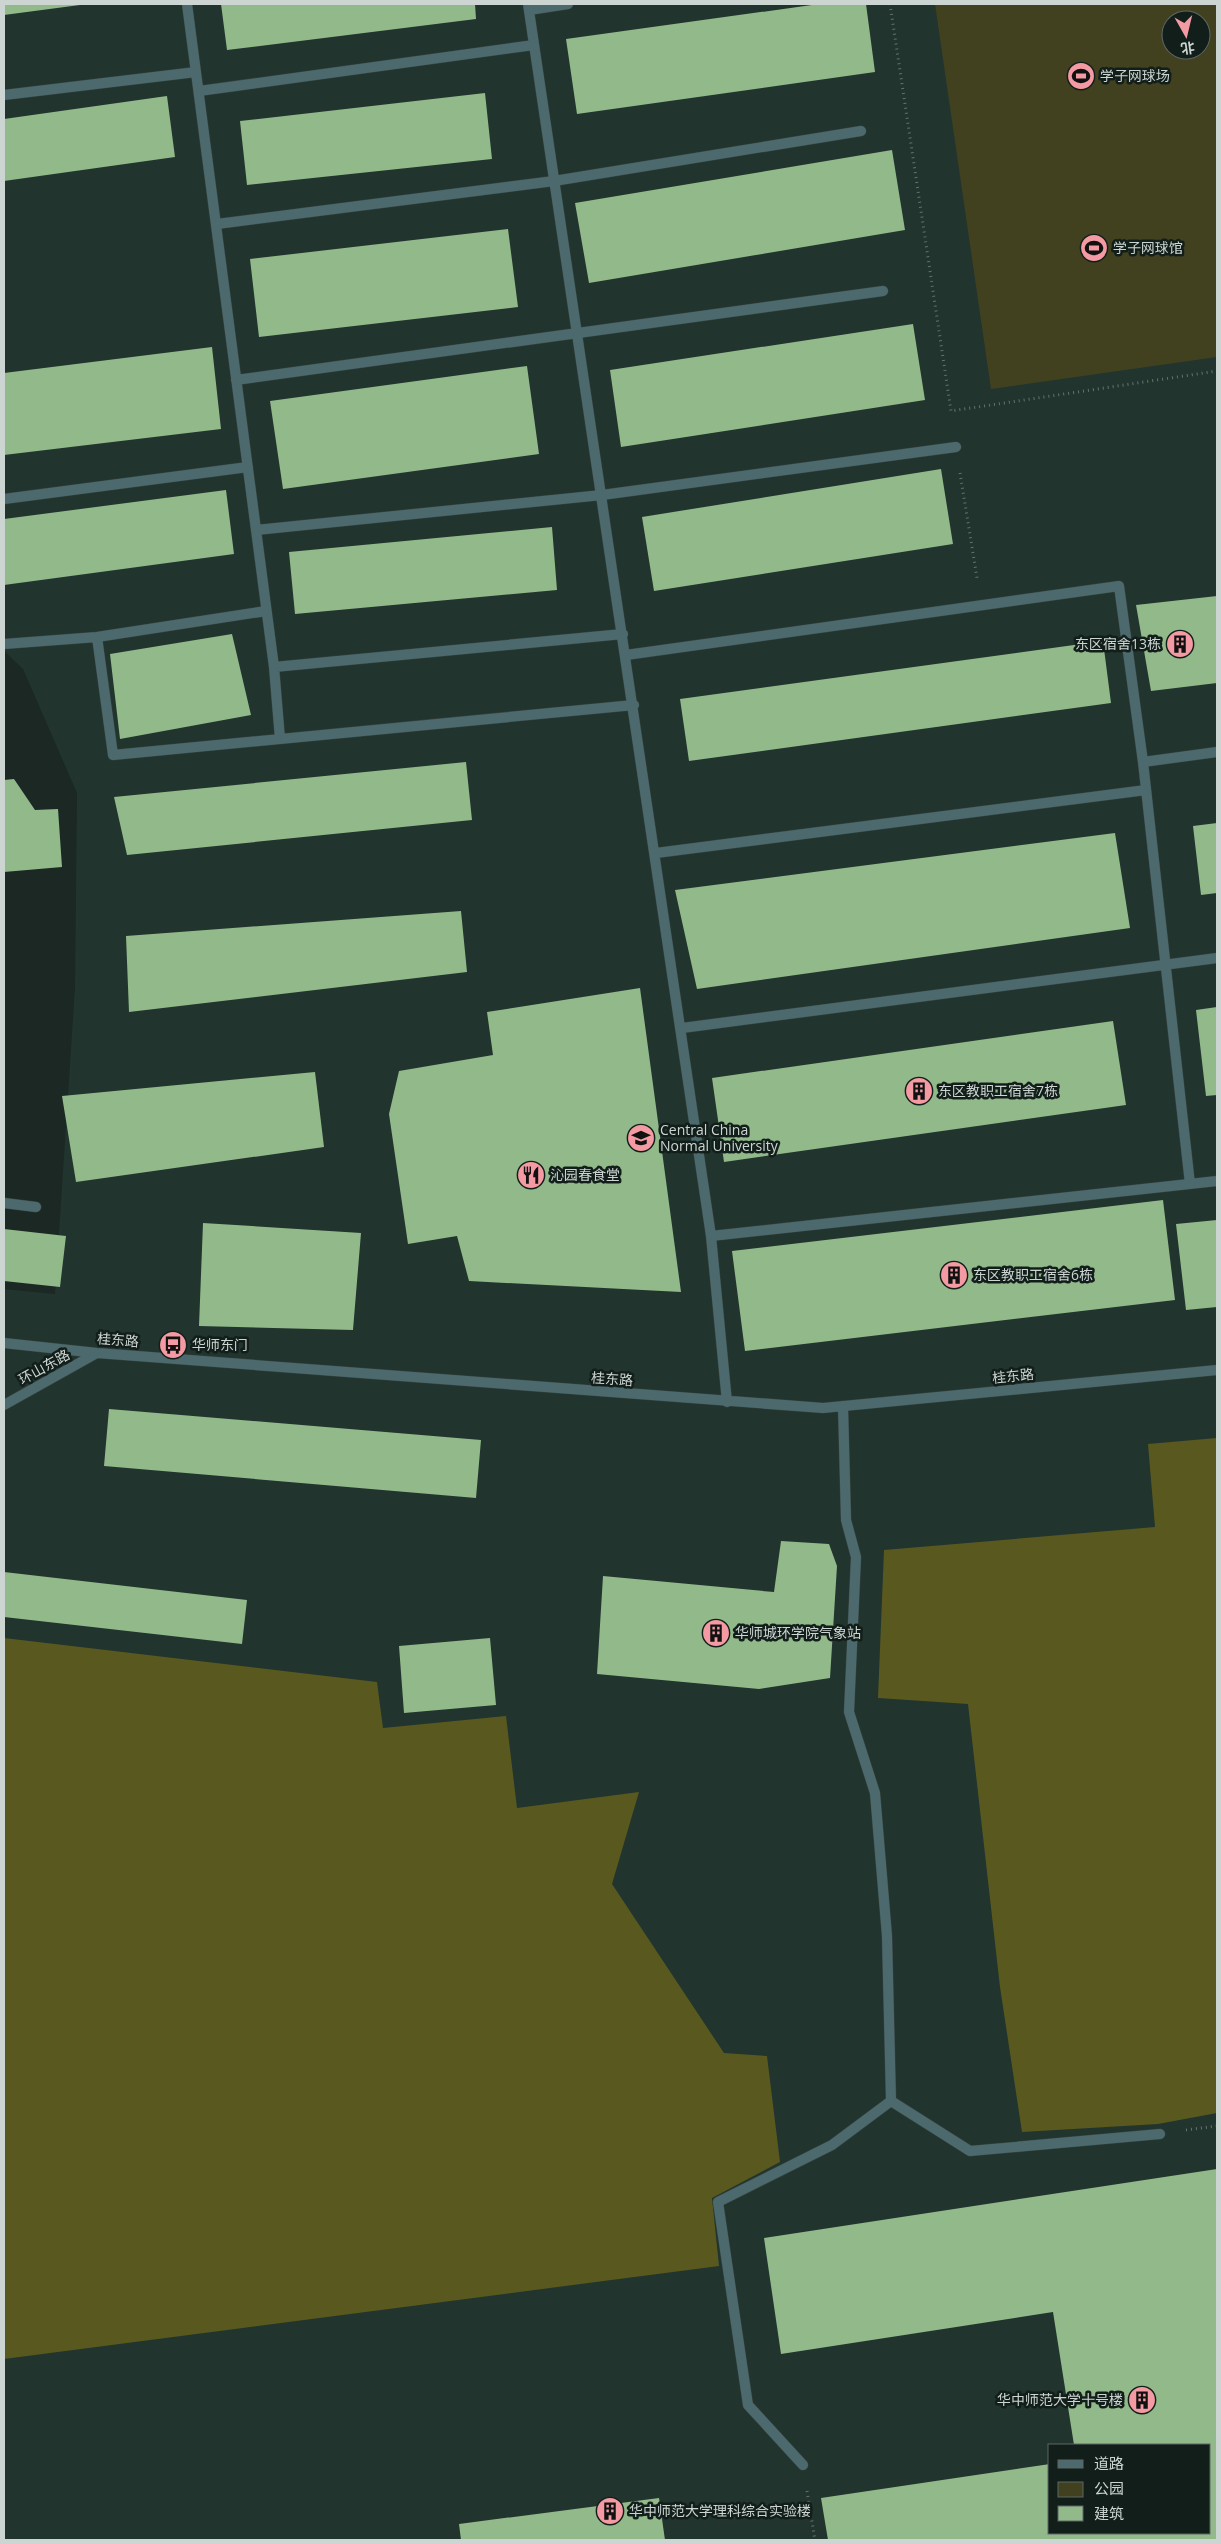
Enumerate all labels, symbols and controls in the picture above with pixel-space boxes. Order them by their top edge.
north arrow [1161,10,1211,60]
text: 北 [1180,38,1196,59]
sports icon: 学子网球场 [1066,61,1096,91]
place label: 学子网球场 [1100,66,1170,85]
sports icon: 学子网球馆 [1079,233,1109,263]
place label: 学子网球馆 [1113,238,1183,257]
building icon: 东区宿舍13栋 [1165,629,1195,659]
place label: 东区宿舍13栋 [1075,634,1161,653]
building icon: 东区教职工宿舍7栋 [904,1076,934,1106]
place label: 东区教职工宿舍7栋 [938,1081,1058,1100]
place label: Central China Normal University [660,1120,779,1155]
school or university icon: Central China Normal University [626,1123,656,1153]
restaurant icon: 沁园春食堂 [516,1160,546,1190]
place label: 沁园春食堂 [550,1165,620,1184]
building icon: 东区教职工宿舍6栋 [939,1260,969,1290]
place label: 东区教职工宿舍6栋 [973,1265,1093,1284]
street label: 桂东路 [96,1328,140,1351]
bus stop icon: 华师东门 [158,1330,188,1360]
place label: 华师东门 [192,1335,248,1354]
street label: 环山东路 [15,1345,73,1388]
street label: 桂东路 [991,1364,1035,1387]
street label: 桂东路 [590,1368,634,1389]
building icon: 华师城环学院气象站 [701,1618,731,1648]
place label: 华师城环学院气象站 [735,1623,861,1642]
building icon: 华中师范大学十号楼 [1127,2385,1157,2415]
place label: 华中师范大学十号楼 [997,2390,1123,2409]
legend [1048,2444,1211,2534]
text: 道路 [1094,2453,1124,2473]
text: 公园 [1094,2478,1124,2498]
building icon: 华中师范大学理科综合实验楼 [595,2496,625,2526]
place label: 华中师范大学理科综合实验楼 [629,2501,811,2520]
text: 建筑 [1094,2503,1124,2523]

